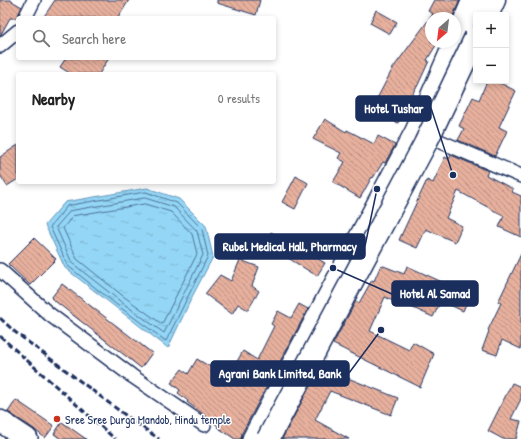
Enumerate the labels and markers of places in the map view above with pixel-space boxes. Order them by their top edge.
callout: Hotel Tushar [356,96,431,121]
callout: Rubel Medical Hall, Pharmacy [215,234,365,259]
callout: Hotel Al Samad [392,281,478,306]
callout: Agrani Bank Limited, Bank [211,361,349,386]
place label: Sree Sree Durga Mandob, Hindu temple [65,411,231,428]
marker: Sree Sree Durga Mandob, Hindu temple [52,414,62,424]

